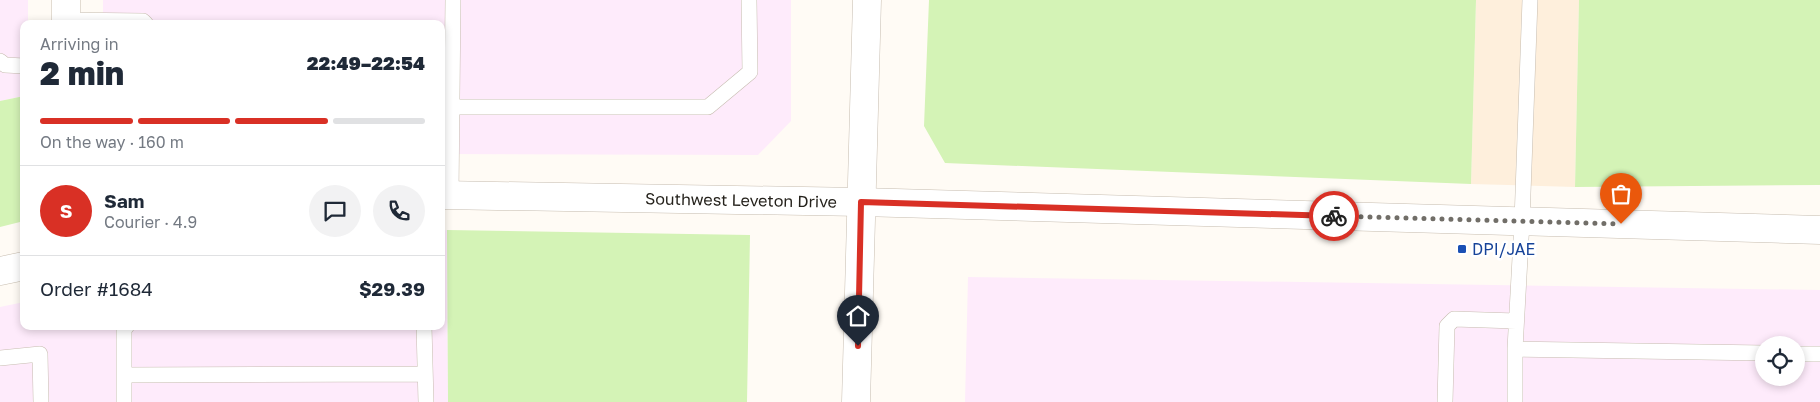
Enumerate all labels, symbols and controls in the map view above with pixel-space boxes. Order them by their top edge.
text: Arriving in [40,34,119,54]
text: 22:49–22:54 [307,51,425,74]
text: 2 min [40,54,124,92]
text: On the way · 160 m [40,132,184,152]
pin [1600,173,1642,224]
icon: bag [1607,180,1635,208]
button: chat [309,185,361,237]
button: phone [373,185,425,237]
street label: Southwest Leveton Drive [645,188,837,212]
text: Sam [104,189,144,212]
courier [1309,191,1359,241]
text: S [60,199,72,222]
icon: bike [1320,202,1348,230]
text: Courier · 4.9 [104,212,197,232]
place label: DPI/JAE [1472,239,1535,259]
marker: DPI/JAE [1456,243,1468,255]
text: Order #1684 [40,277,153,300]
text: $29.39 [359,277,425,300]
pin [837,295,879,346]
icon: home [844,302,872,330]
map controls [1755,336,1805,386]
button: locate [1755,336,1805,386]

